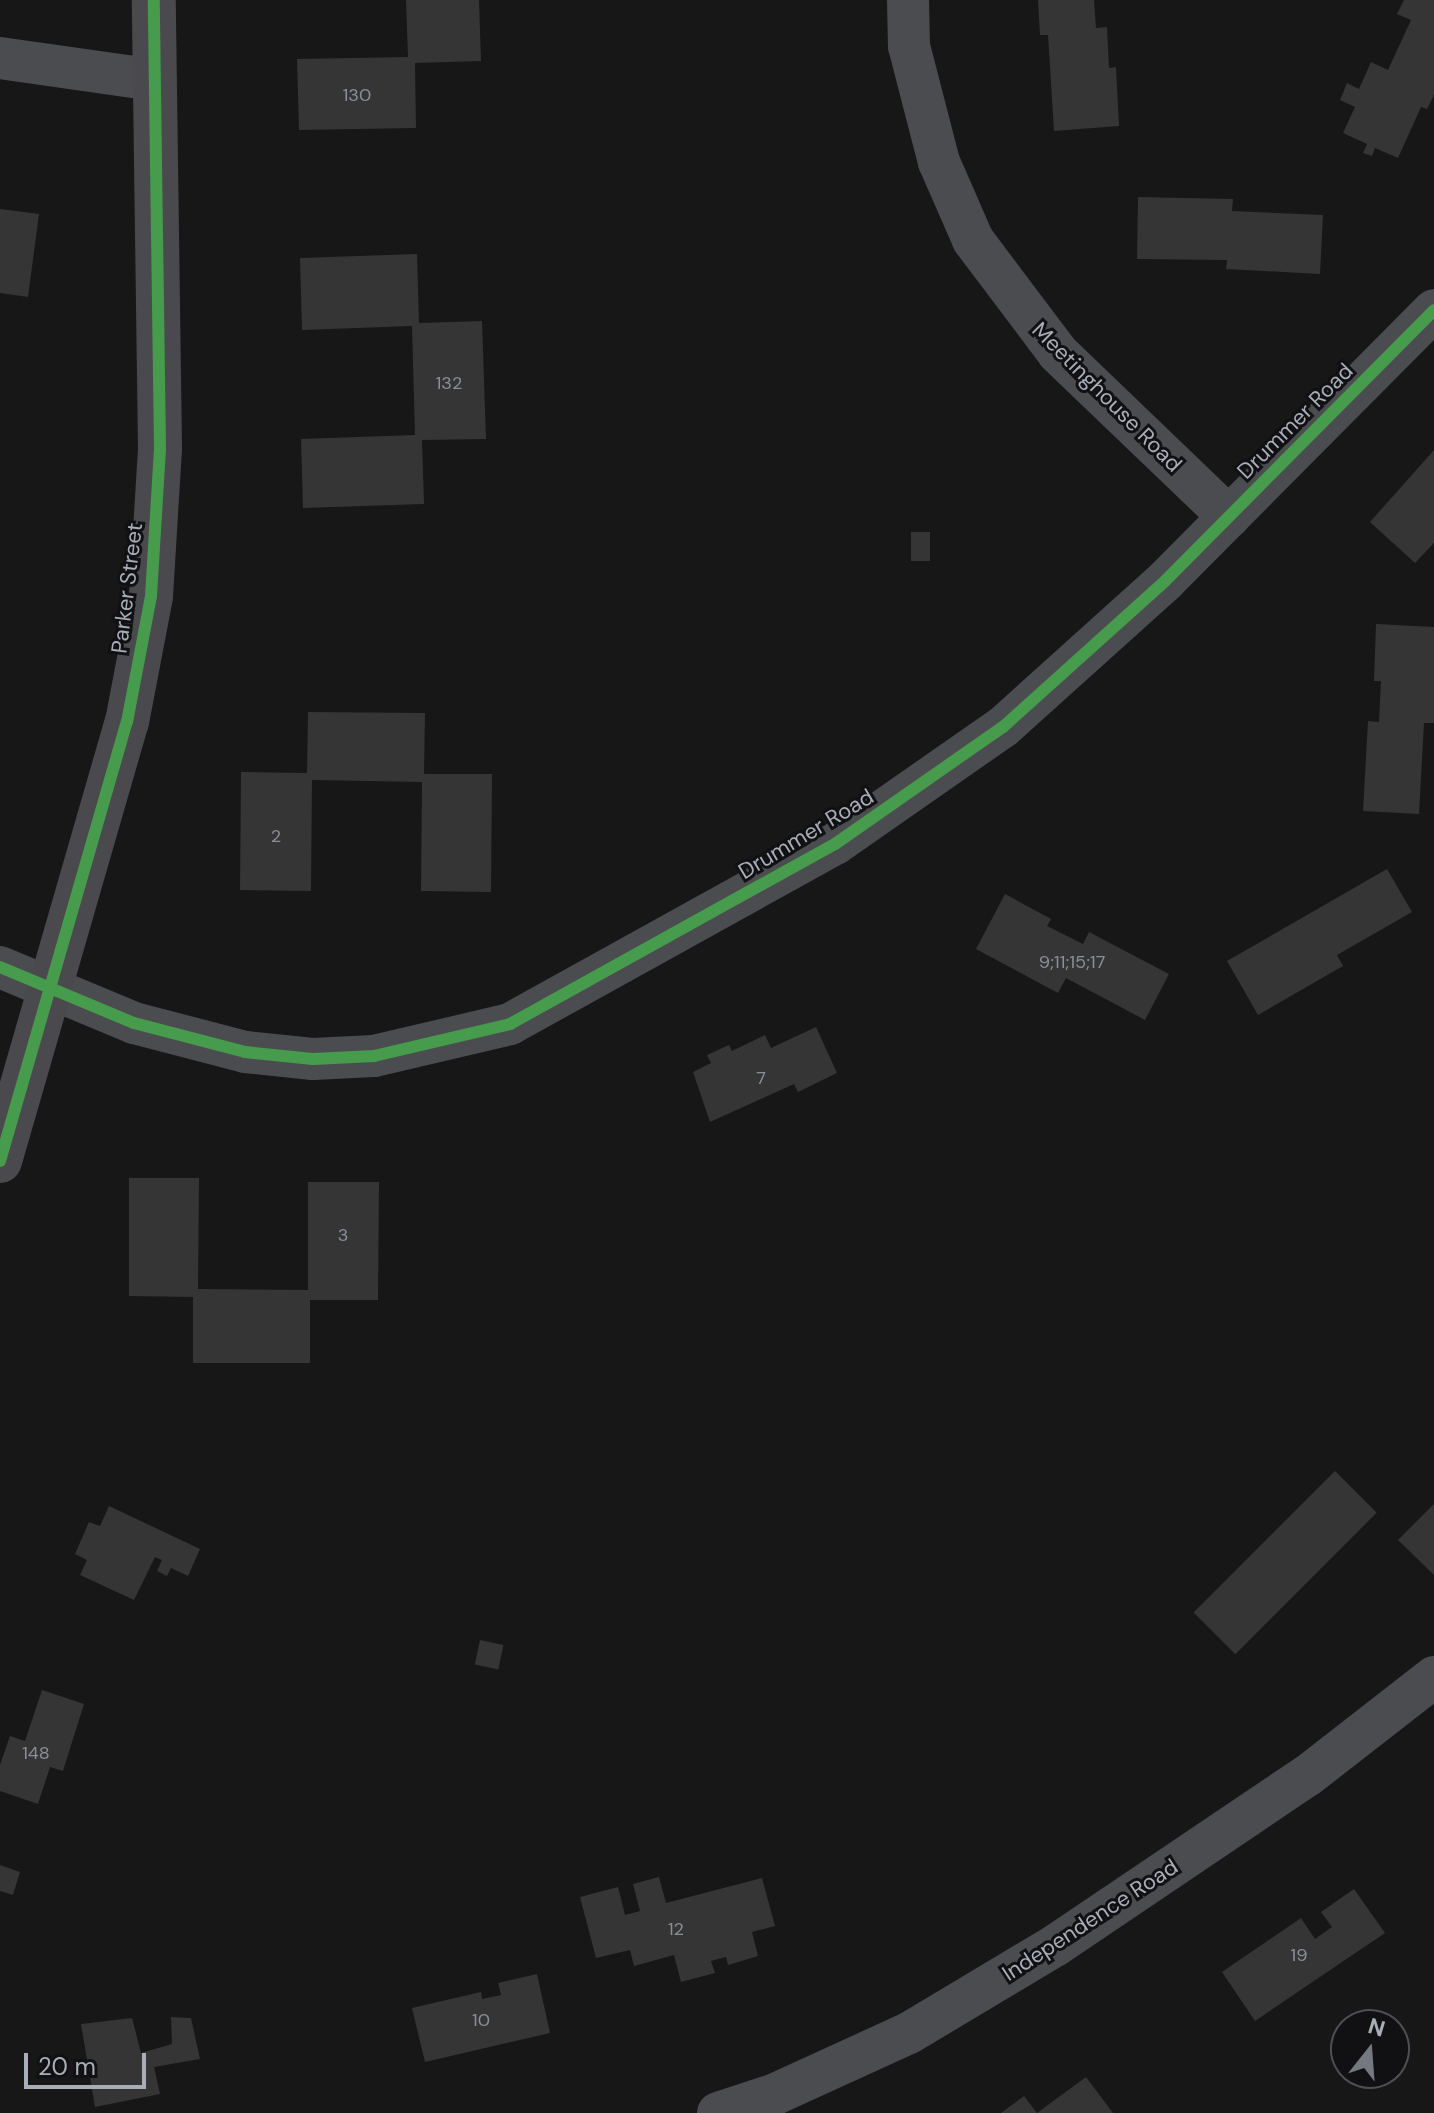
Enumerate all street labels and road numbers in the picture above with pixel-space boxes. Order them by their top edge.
street label: Meetinghouse Road [1027,317,1187,477]
street label: Drummer Road [1232,358,1358,484]
street label: Parker Street [106,521,148,655]
street label: Drummer Road [734,783,878,885]
street label: Independence Road [997,1853,1183,1987]

